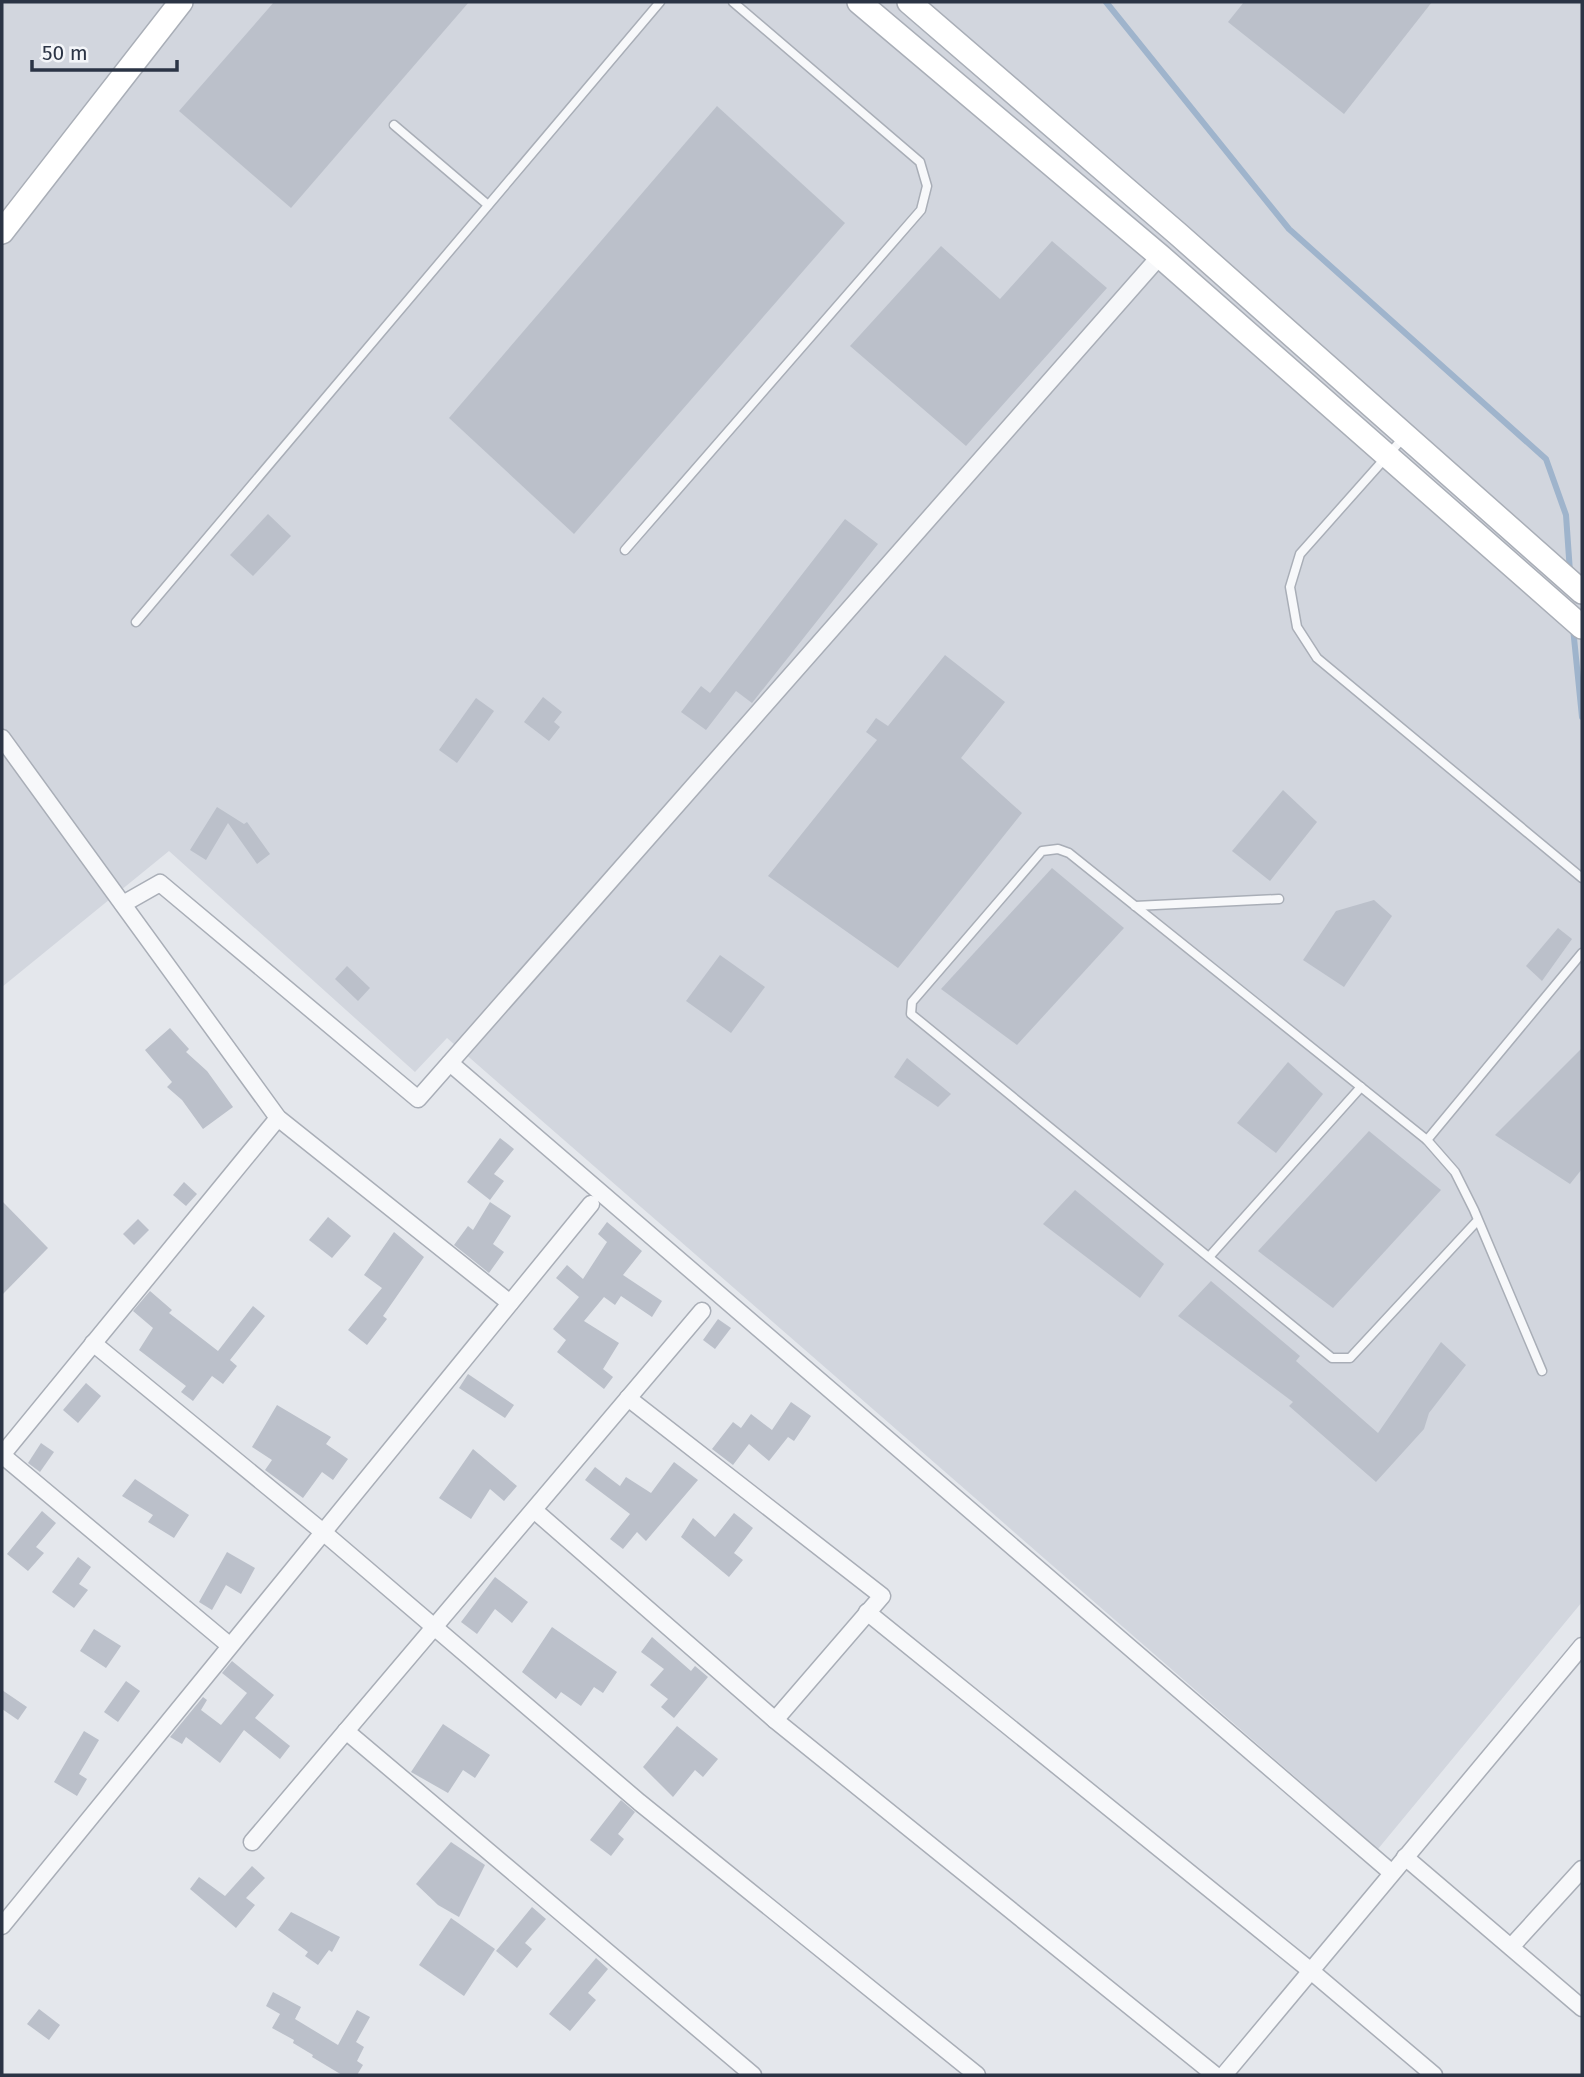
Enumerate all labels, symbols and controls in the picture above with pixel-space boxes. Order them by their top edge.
scale bar [32,28,177,72]
text: 50 m [42,40,88,66]

